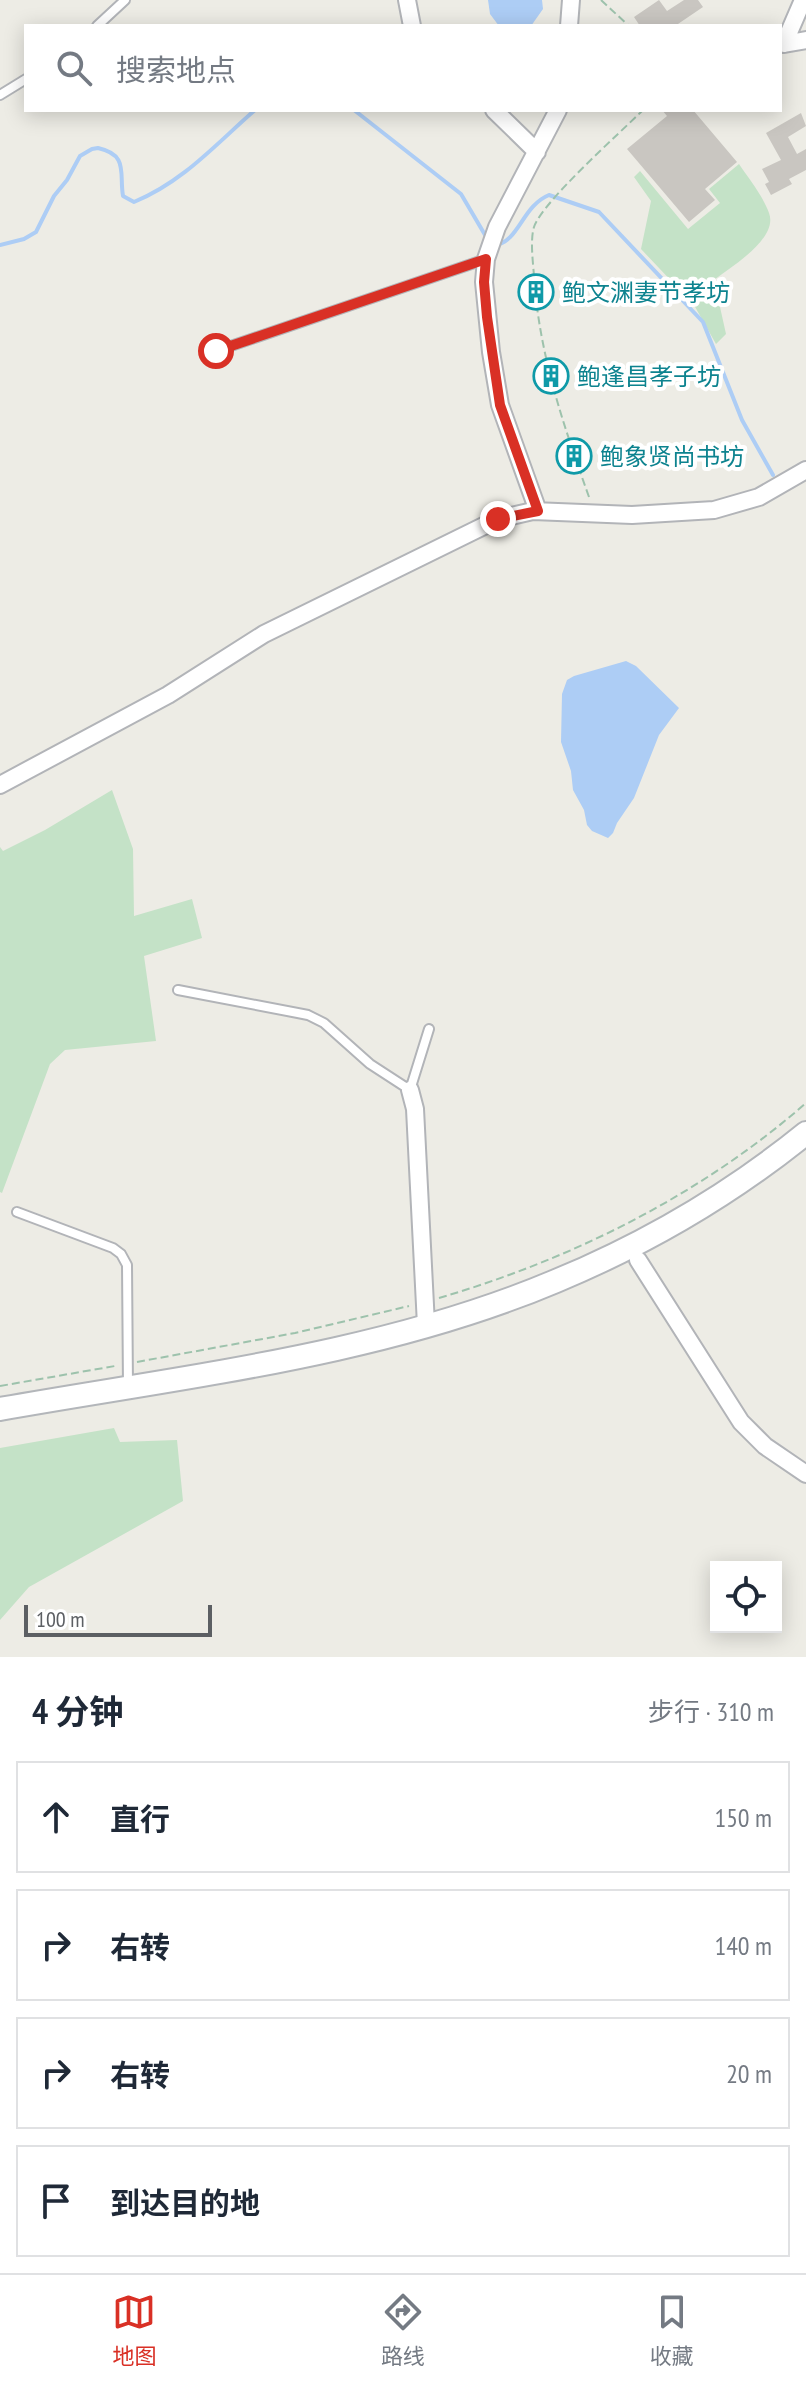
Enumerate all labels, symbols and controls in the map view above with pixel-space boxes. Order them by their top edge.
search box [24,24,782,112]
icon: search [52,46,96,90]
text: 搜索地点 [116,50,236,89]
building icon: 鲍文渊妻节孝坊 [517,273,555,311]
place label: 鲍文渊妻节孝坊 [562,277,730,308]
route start [198,333,234,369]
building icon: 鲍逢昌孝子坊 [532,357,570,395]
place label: 鲍逢昌孝子坊 [577,361,721,392]
building icon: 鲍象贤尚书坊 [555,437,593,475]
place label: 鲍象贤尚书坊 [600,441,744,472]
route end [480,501,516,537]
map controls [710,1561,782,1633]
button: locate [710,1561,782,1633]
scale bar [24,1601,212,1637]
text: 100 m [36,1605,85,1633]
text: 4 分钟 [32,1689,123,1733]
text: 步行 · 310 m [648,1695,774,1728]
icon: ahead [34,1795,78,1839]
text: 直行 [110,1799,170,1838]
text: 150 m [714,1801,772,1834]
icon: right [34,1923,78,1967]
text: 右转 [110,1927,170,1966]
text: 140 m [714,1929,772,1962]
icon: right [34,2051,78,2095]
text: 右转 [110,2055,170,2094]
text: 20 m [726,2057,772,2090]
icon: arrive [34,2179,78,2223]
text: 到达目的地 [110,2183,260,2222]
tab: 地图 [112,2290,156,2370]
tab: 路线 [381,2290,425,2370]
tab: 收藏 [650,2290,694,2370]

